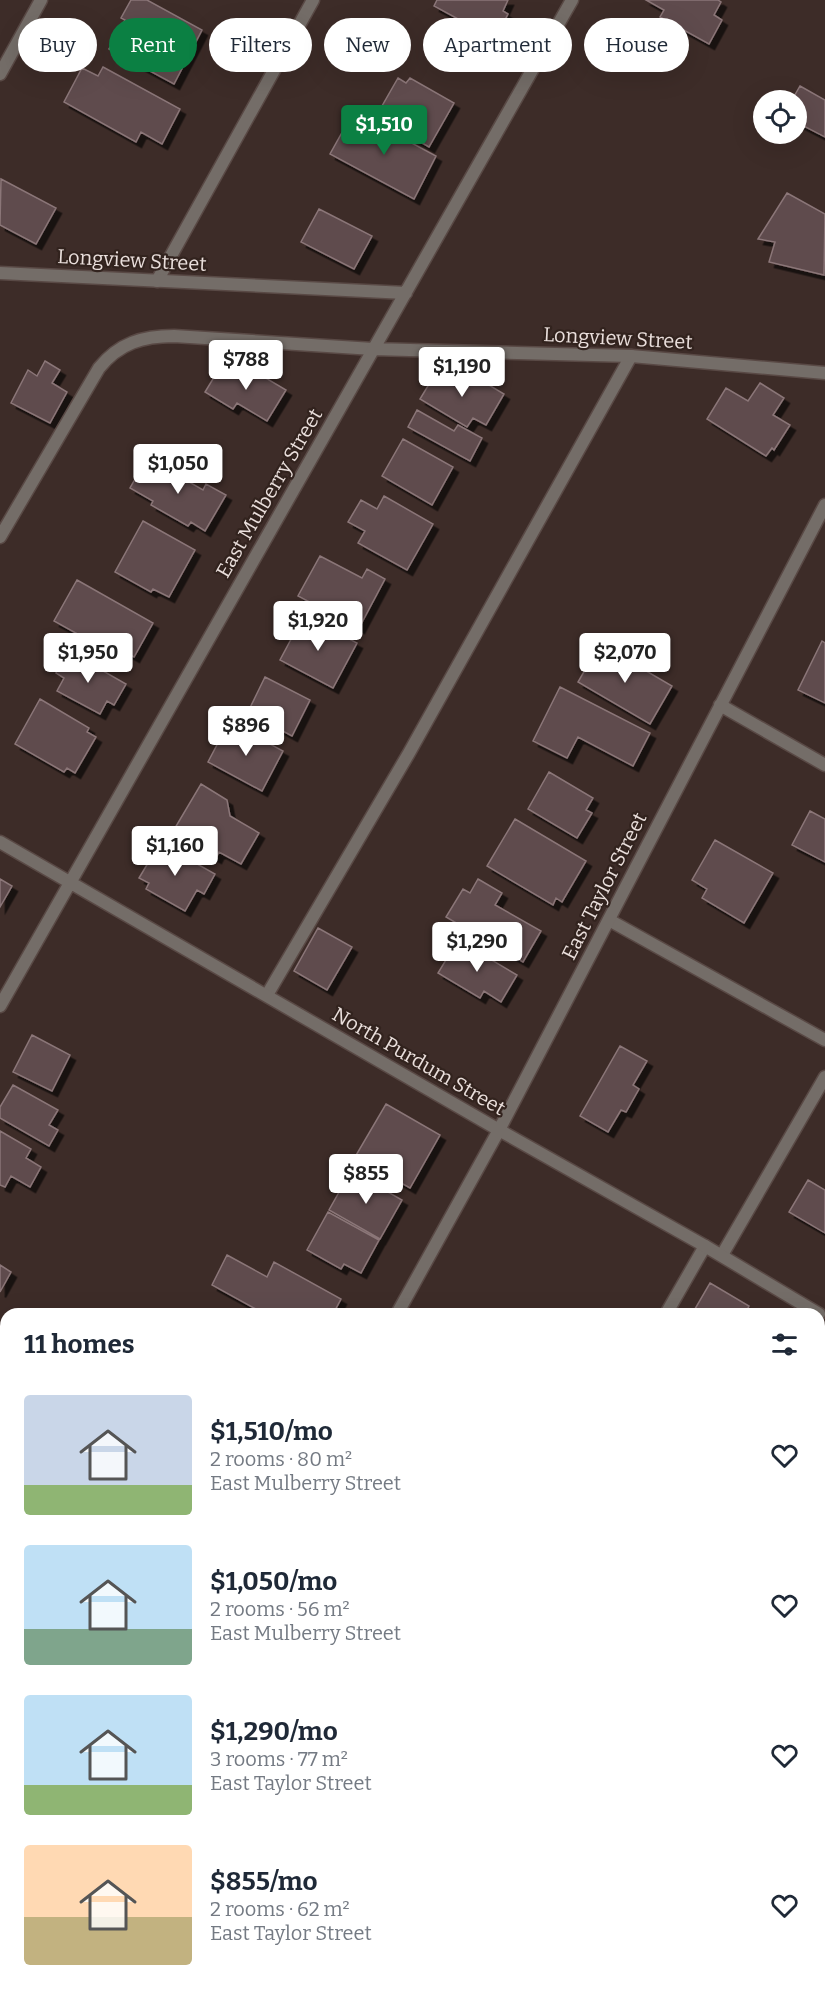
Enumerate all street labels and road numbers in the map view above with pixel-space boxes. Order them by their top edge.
street label: Longview Street [57,244,207,276]
street label: Longview Street [543,322,693,354]
street label: East Mulberry Street [211,404,327,582]
street label: East Taylor Street [557,809,651,963]
street label: North Purdum Street [328,1002,510,1120]

